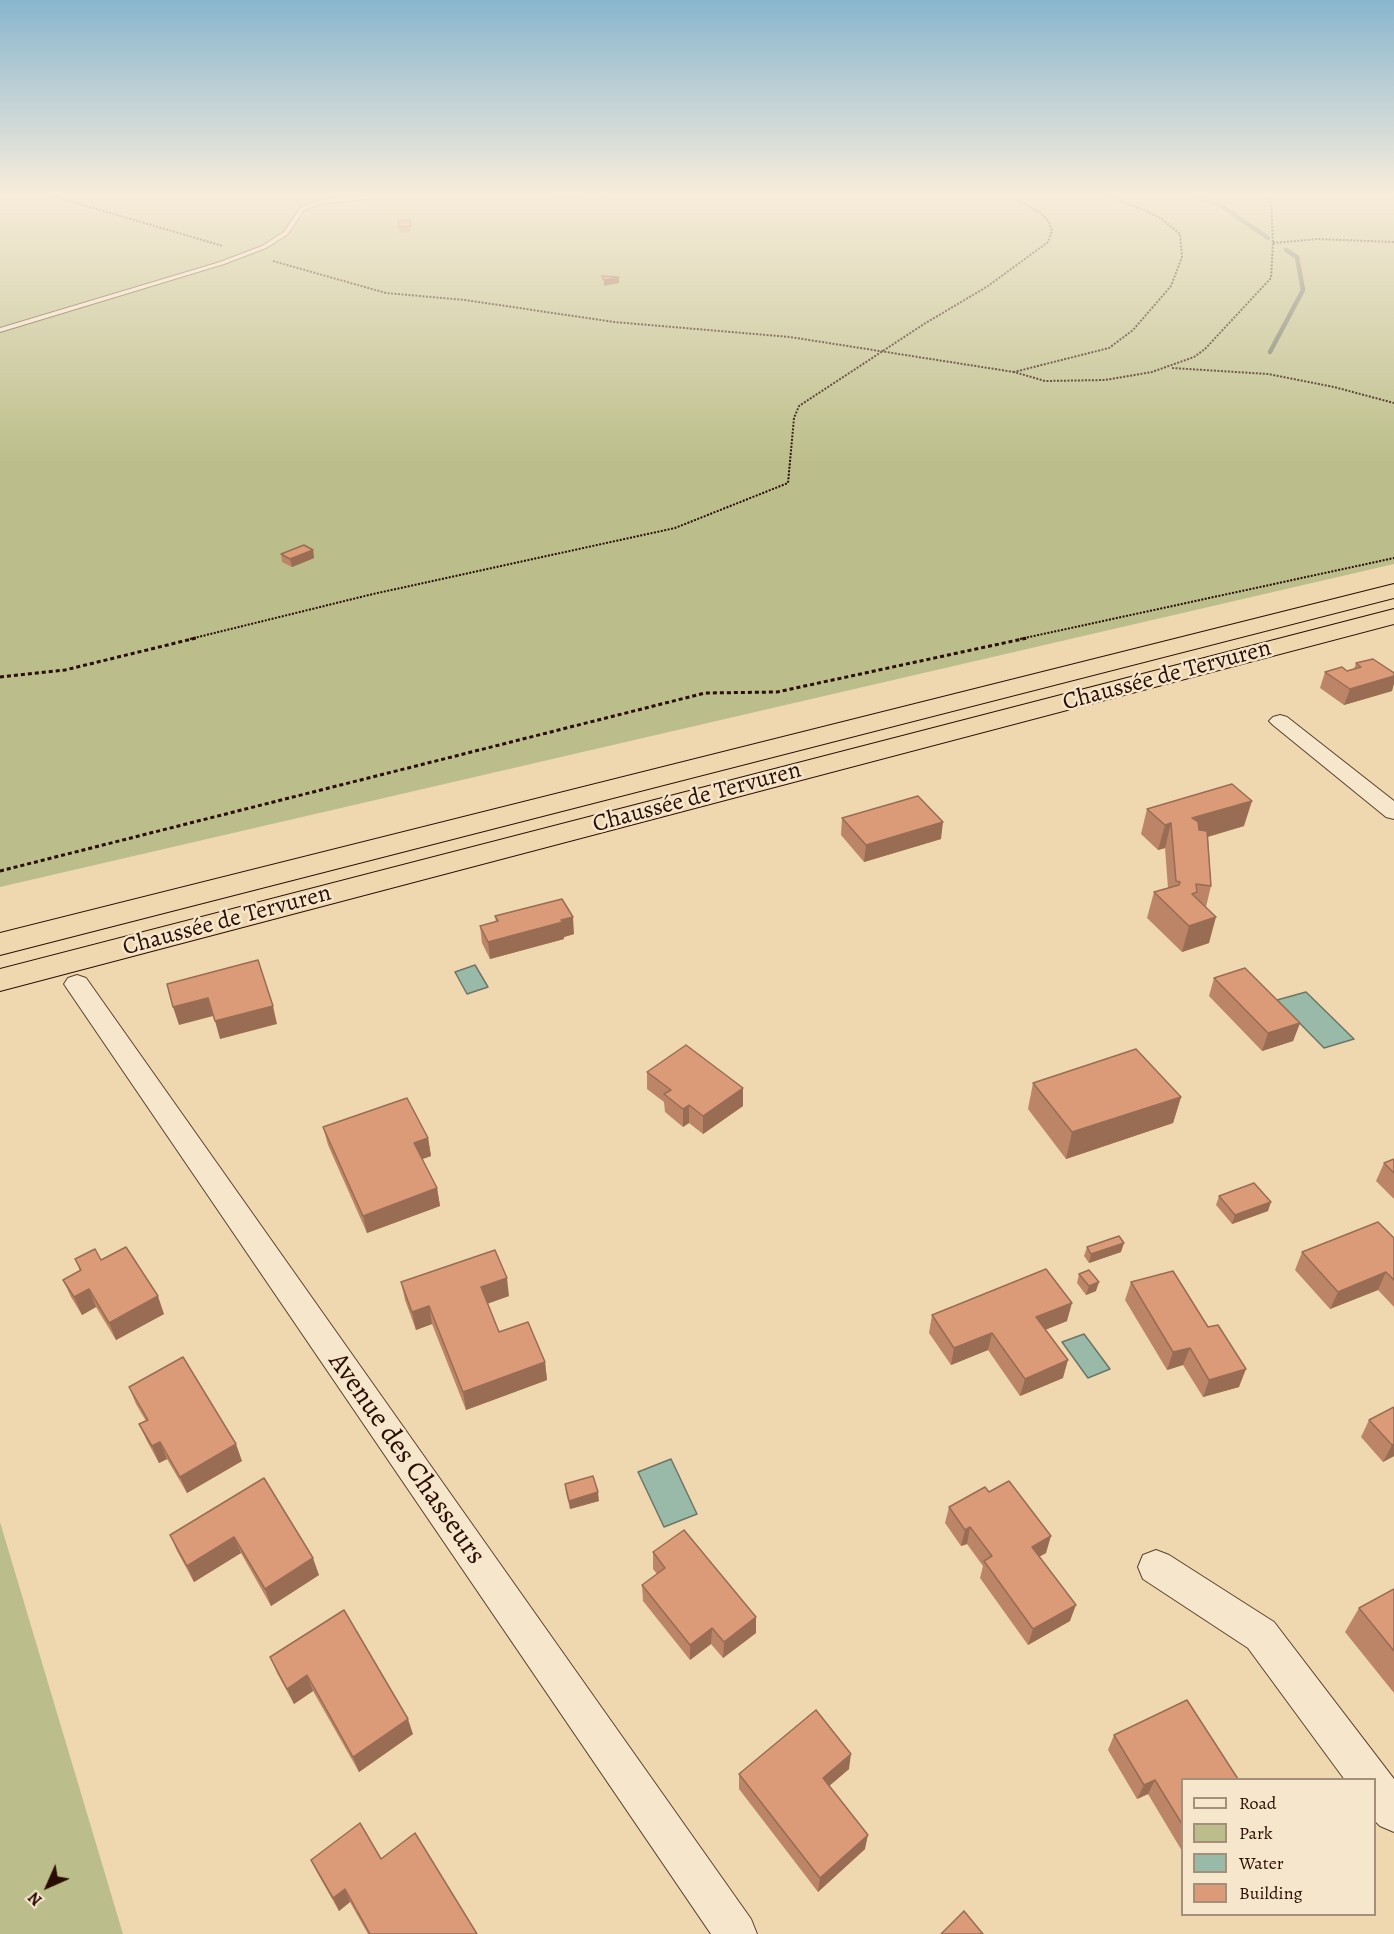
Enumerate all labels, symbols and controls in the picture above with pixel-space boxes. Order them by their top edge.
street label: Chaussée de Tervuren [1060,634,1274,718]
street label: Chaussée de Tervuren [590,756,804,840]
street label: Chaussée de Tervuren [120,879,334,963]
street label: Avenue des Chasseurs [320,1347,492,1571]
legend [1181,1778,1376,1916]
text: Road [1239,1791,1276,1815]
text: Park [1239,1821,1273,1845]
text: Water [1239,1851,1284,1875]
north arrow [18,1856,78,1916]
text: Building [1239,1881,1303,1905]
text: N [23,1887,47,1911]

